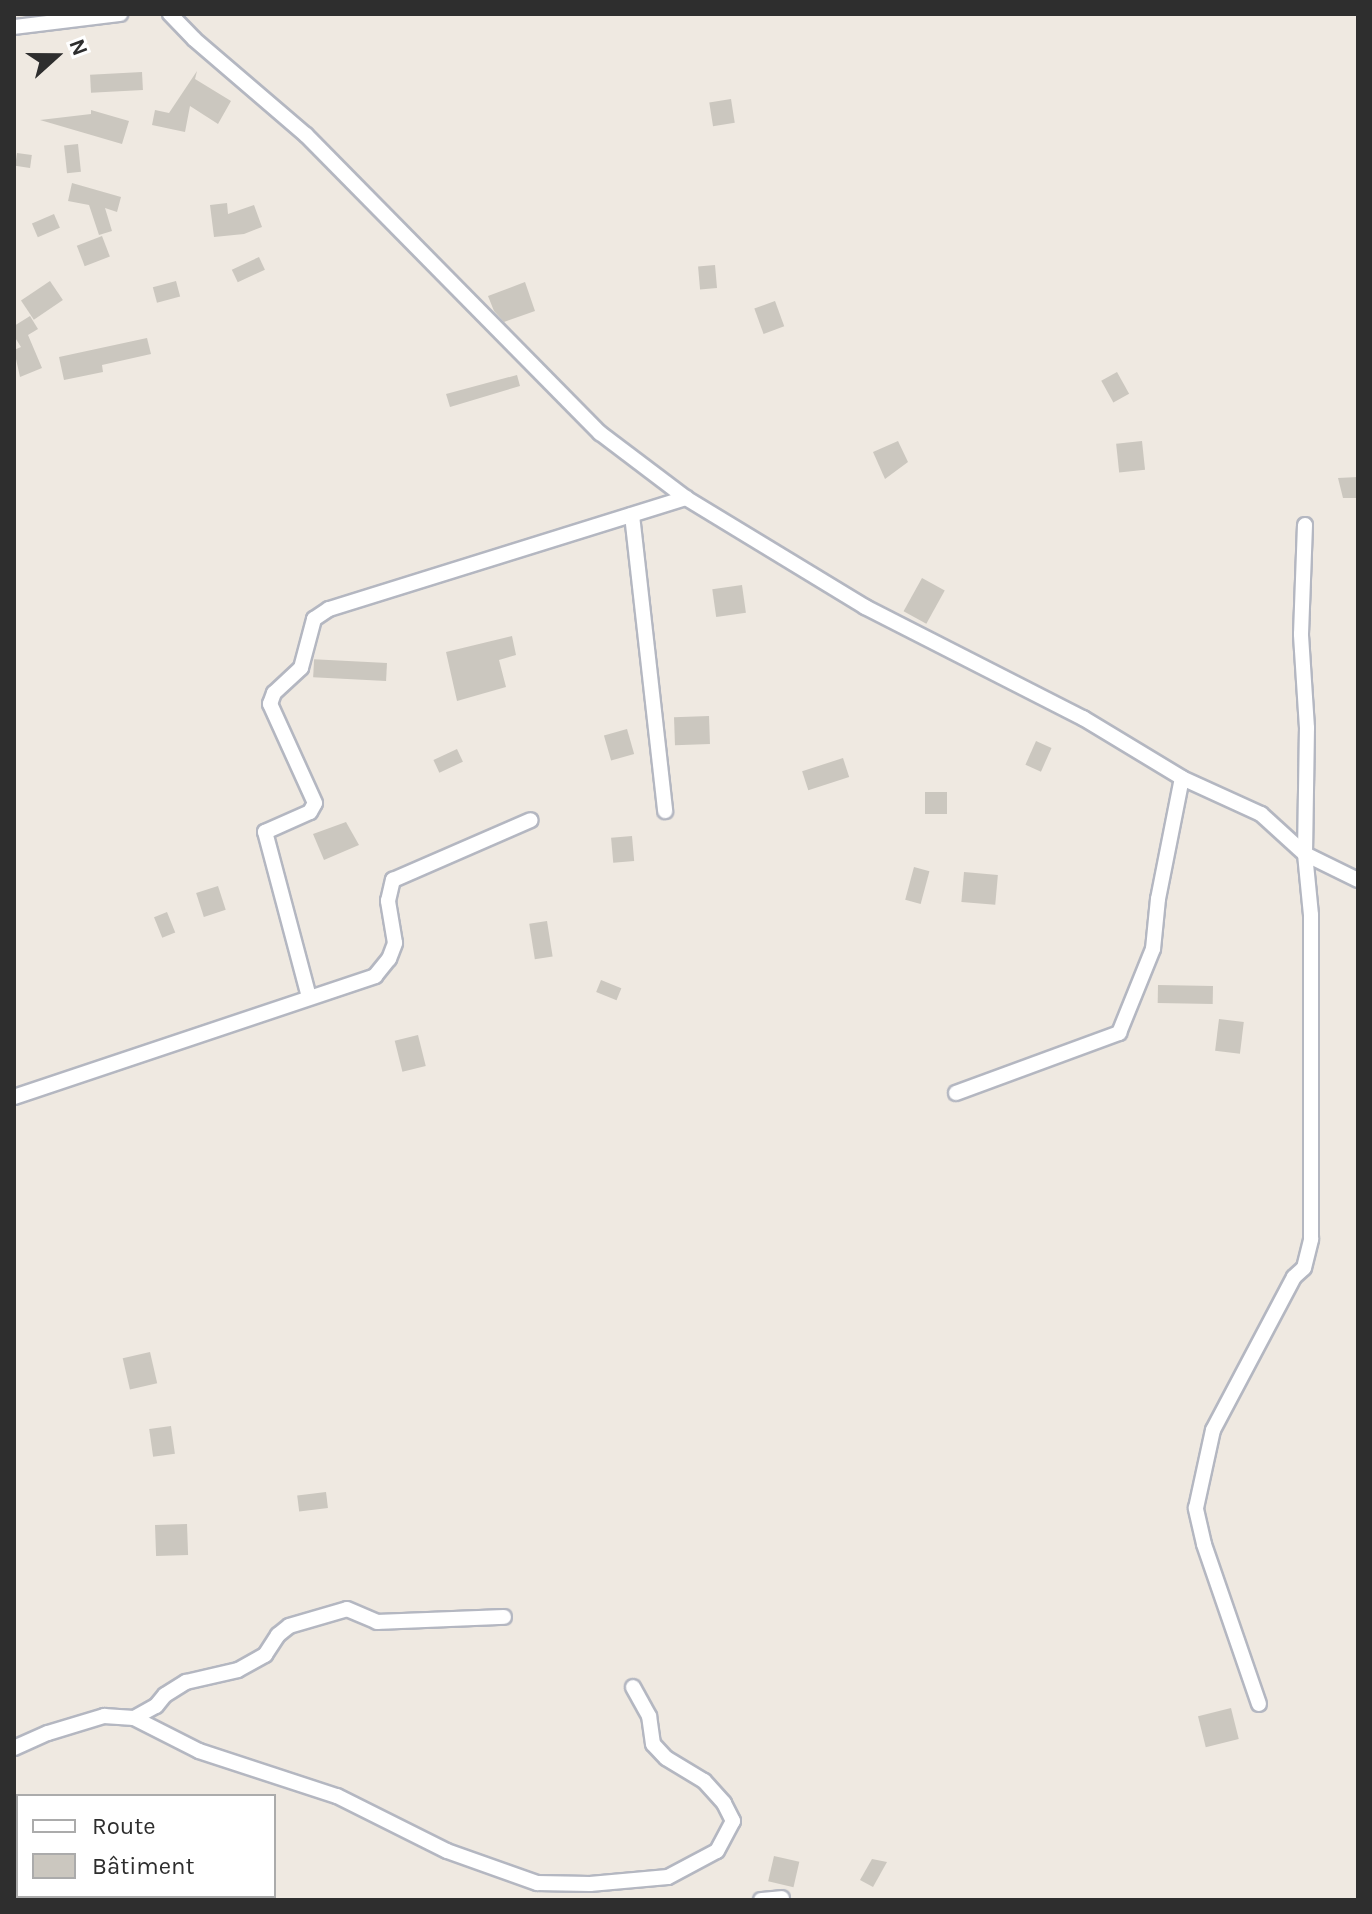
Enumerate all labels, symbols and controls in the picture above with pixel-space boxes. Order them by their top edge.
north arrow [16,16,96,96]
text: N [63,35,93,59]
legend [16,1794,276,1898]
text: Route [92,1812,156,1840]
text: Bâtiment [92,1852,195,1880]

